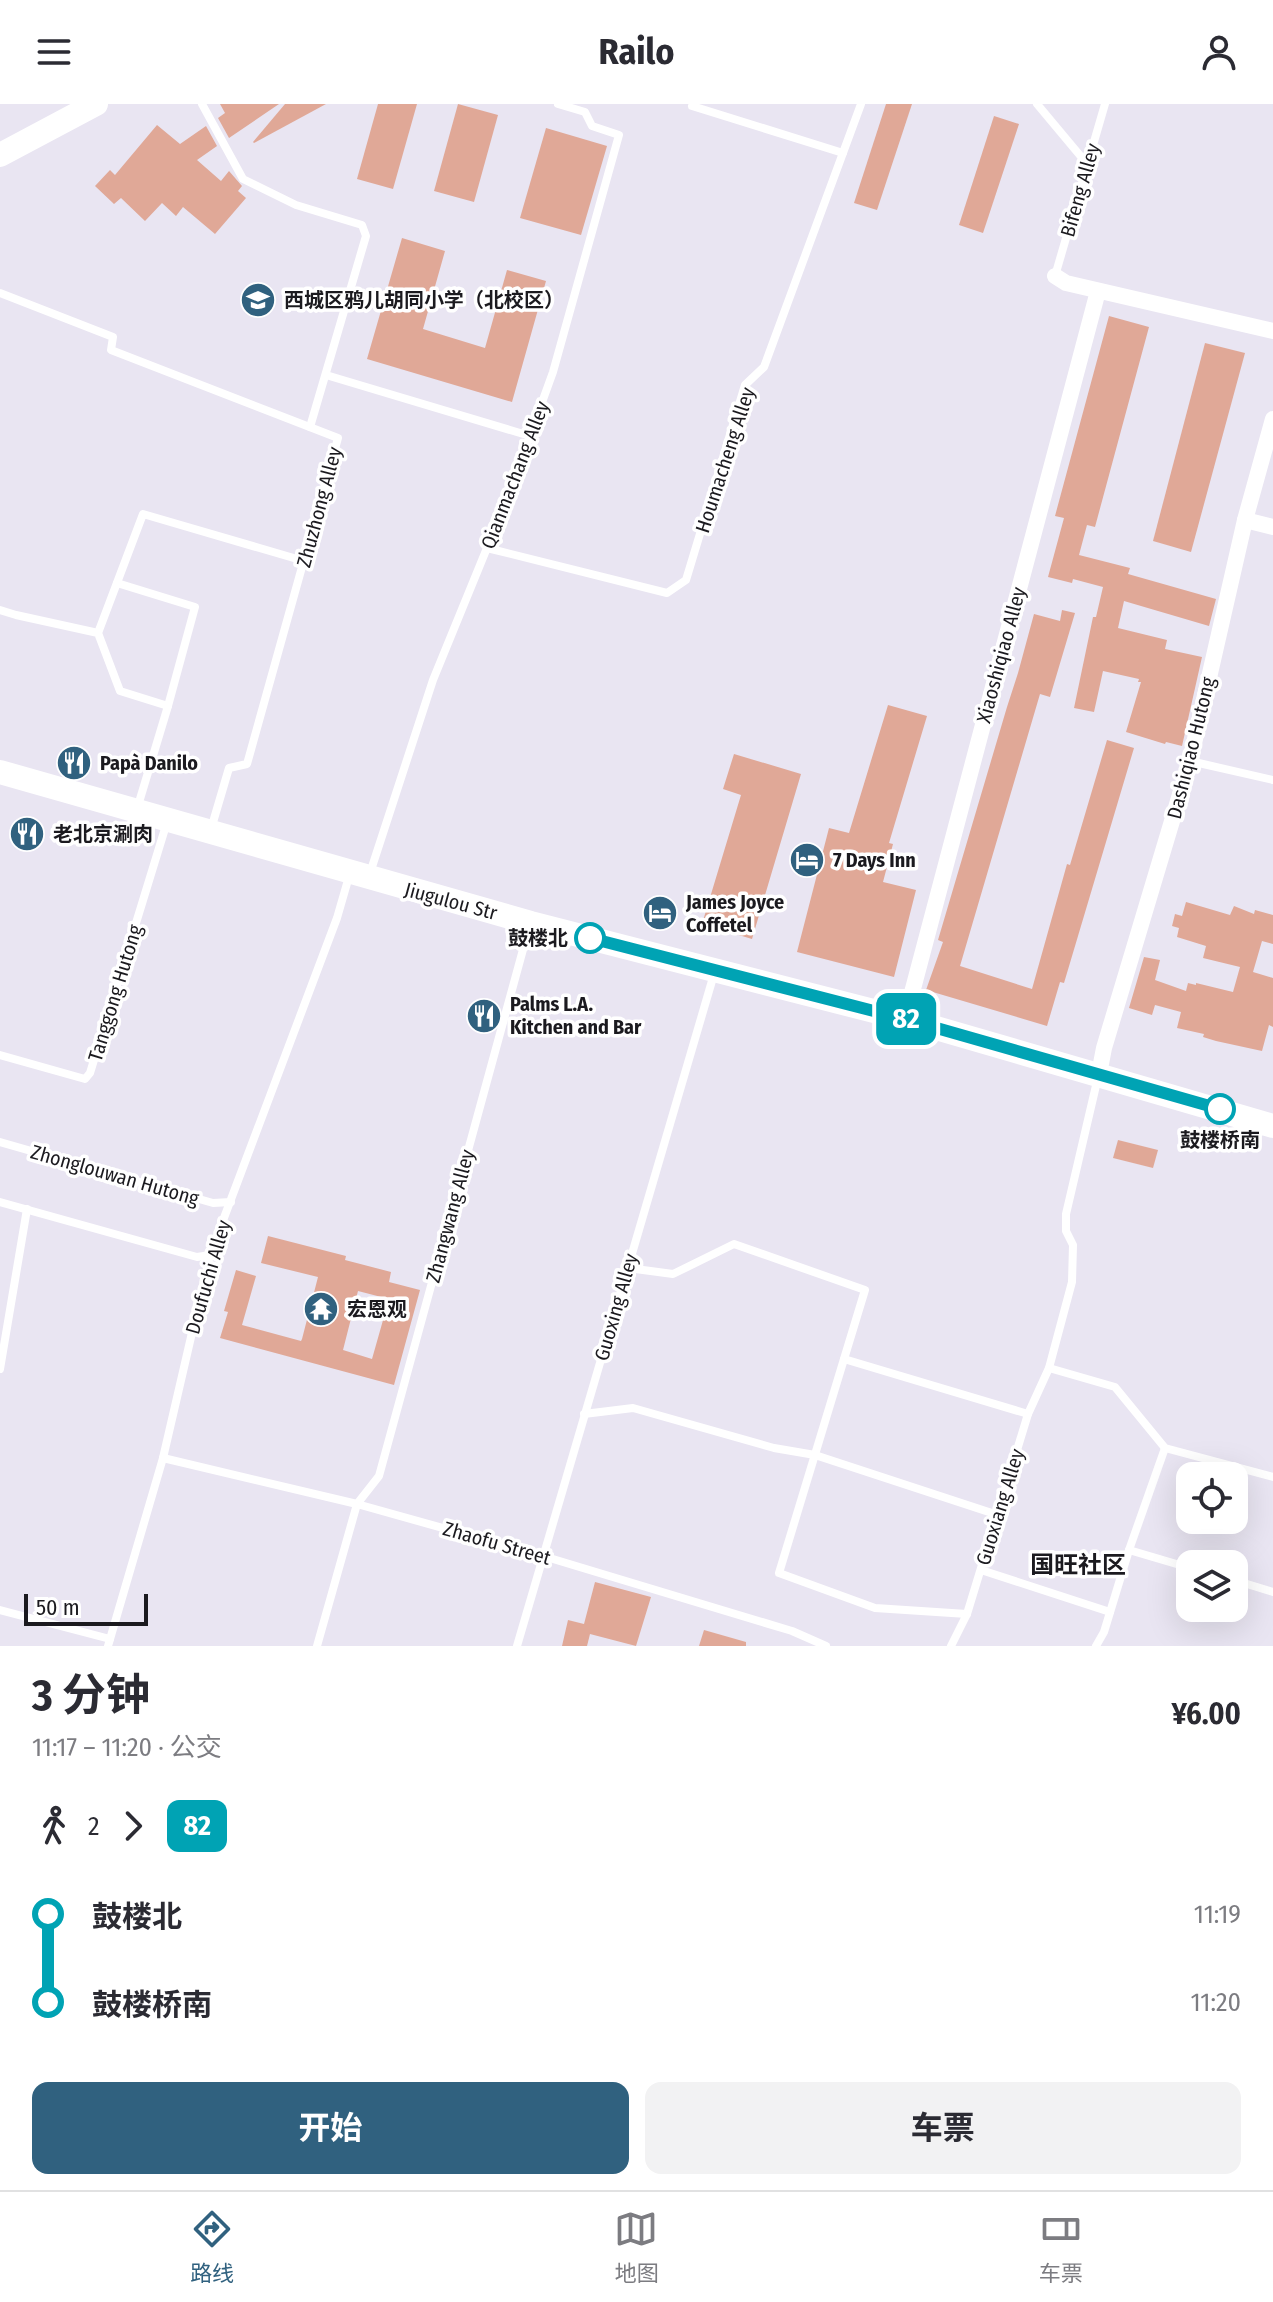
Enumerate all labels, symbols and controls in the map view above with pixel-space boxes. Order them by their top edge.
icon: menu [32,30,76,74]
text: Railo [599,30,674,74]
icon: person [1197,30,1241,74]
street label: Bifeng Alley [1055,140,1105,240]
school or university icon: 西城区鸦儿胡同小学（北校区） [239,281,277,319]
place label: 西城区鸦儿胡同小学（北校区） [284,288,564,312]
street label: Houmacheng Alley [690,384,760,536]
street label: Qianmachang Alley [476,398,554,552]
street label: Zhuzhong Alley [291,444,347,570]
street label: Xiaoshiqiao Alley [971,584,1031,726]
street label: Dashiqiao Hutong [1162,674,1220,821]
restaurant icon: Papà Danilo [55,744,93,782]
place label: Papà Danilo [100,751,198,775]
restaurant icon: 老北京涮肉 [8,815,46,853]
place label: 老北京涮肉 [53,822,153,846]
hotel icon: 7 Days Inn [788,841,826,879]
place label: 7 Days Inn [833,848,916,872]
street label: Jiugulou Str [402,877,500,925]
place label: James Joyce Coffetel [685,890,784,937]
hotel icon: James Joyce Coffetel [641,894,679,932]
street label: Tanggong Hutong [83,921,147,1064]
marker: 鼓楼北 [575,923,605,953]
place label: 鼓楼北 [508,926,568,950]
place label: Palms L.A. Kitchen and Bar [510,992,642,1039]
line badge: 82 [870,993,942,1045]
restaurant icon: Palms L.A. Kitchen and Bar [465,997,503,1035]
text: 82 [892,1002,920,1035]
marker: 鼓楼桥南 [1205,1094,1235,1124]
place label: 鼓楼桥南 [1180,1128,1260,1152]
street label: Zhonglouwan Hutong [28,1140,202,1211]
street label: Zhangwang Alley [421,1147,479,1285]
street label: Doufuchi Alley [180,1217,236,1337]
street label: Guoxing Alley [589,1251,643,1363]
temple icon: 宏恩观 [302,1290,340,1328]
place label: 宏恩观 [347,1297,407,1321]
street label: Guoxiang Alley [971,1446,1029,1568]
map controls [1176,1462,1248,1622]
button: locate [1176,1462,1248,1534]
street label: Zhaofu Street [440,1516,554,1570]
button: layers [1176,1550,1248,1622]
district label: 国旺社区 [1030,1551,1126,1579]
scale bar [24,1590,148,1626]
text: 50 m [36,1594,80,1621]
text: 3 分钟 [32,1669,150,1722]
text: ¥6.00 [1171,1696,1241,1732]
text: 11:17 – 11:20 · 公交 [32,1732,222,1763]
icon: walk [32,1804,76,1848]
icon: forward [111,1804,155,1848]
text: 82 [183,1809,211,1842]
text: 2 [88,1811,99,1842]
text: 鼓楼北 [92,1899,182,1935]
text: 11:19 [1194,1899,1241,1930]
text: 鼓楼桥南 [92,1987,212,2023]
text: 11:20 [1191,1987,1241,2018]
button: 开始 [32,2082,629,2174]
button: 车票 [645,2082,1241,2174]
tab: 路线 [190,2207,234,2287]
tab: 地图 [614,2207,659,2287]
tab: 车票 [1039,2207,1083,2287]

